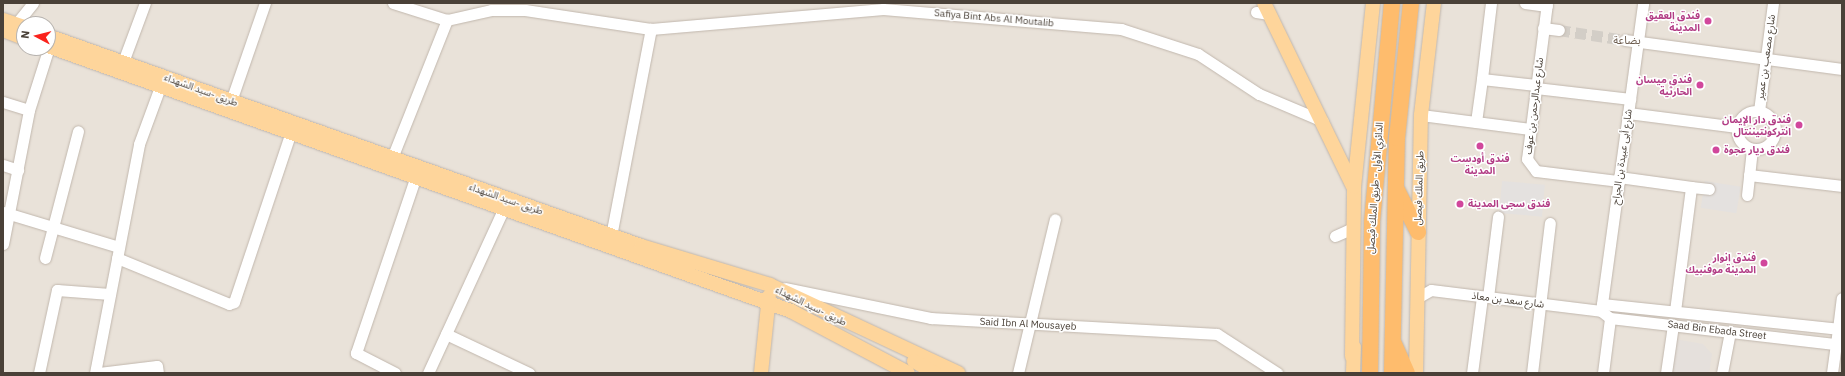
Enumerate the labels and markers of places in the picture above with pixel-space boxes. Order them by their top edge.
place label: فندق العقيق المدينة [1646,9,1700,32]
marker: فندق العقيق المدينة [1703,16,1713,26]
place label: فندق ميسان الحارثية [1636,73,1692,96]
marker: فندق ميسان الحارثية [1695,80,1705,90]
place label: فندق دار الإيمان انتركونتيننتال [1722,113,1791,136]
marker: فندق دار الإيمان انتركونتيننتال [1794,120,1804,130]
marker: فندق أودست المدينة [1475,141,1485,151]
place label: فندق ديار عجوة [1724,144,1790,156]
marker: فندق ديار عجوة [1711,145,1721,155]
place label: فندق أودست المدينة [1450,152,1510,176]
place label: فندق سجى المدينة [1468,198,1550,210]
marker: فندق سجى المدينة [1455,199,1465,209]
place label: فندق انوار المدينة موفنبيك [1685,251,1756,274]
marker: فندق انوار المدينة موفنبيك [1759,258,1769,268]

